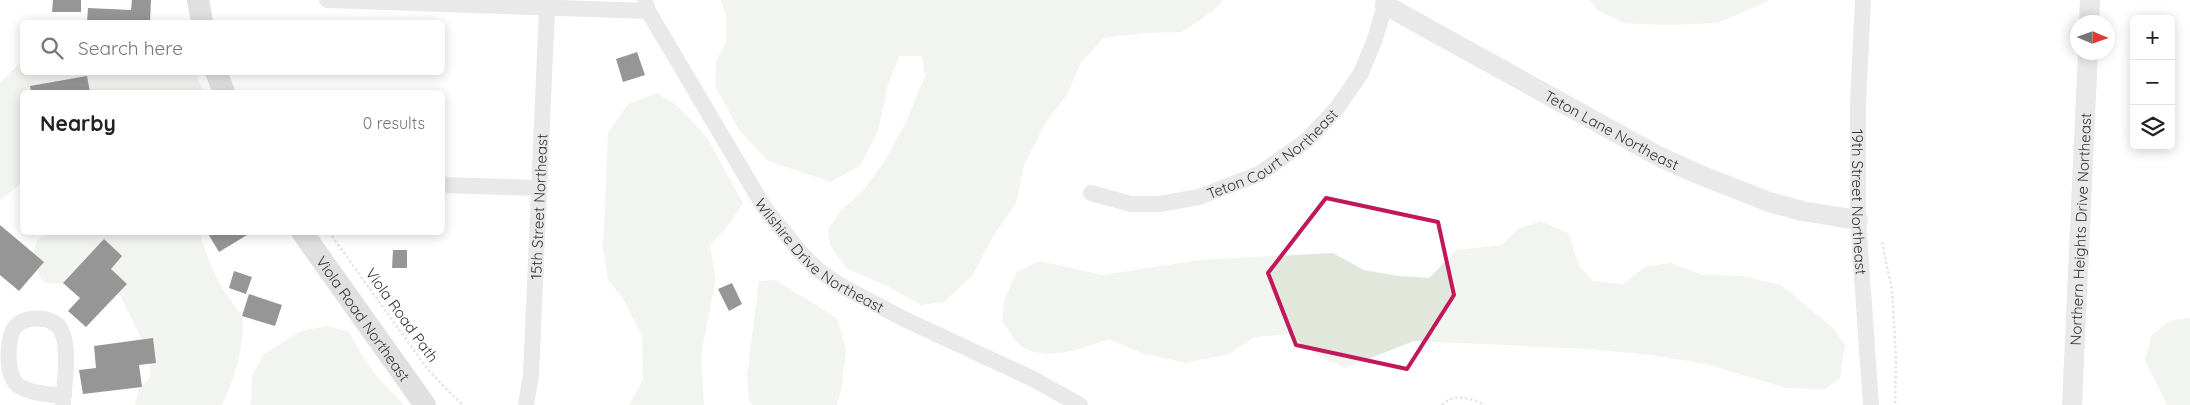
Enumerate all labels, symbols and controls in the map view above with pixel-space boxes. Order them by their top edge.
north arrow [2070,15,2115,60]
map controls [2130,15,2175,150]
button: + [2130,15,2175,60]
search box [20,20,445,75]
icon: search [38,34,66,62]
text: Search here [78,36,183,60]
button: − [2130,60,2175,105]
street label: Teton Lane Northeast [1541,86,1682,174]
street label: Teton Court Northeast [1204,104,1341,203]
button: layers [2130,105,2175,150]
text: Nearby [40,110,116,136]
street label: Northern Heights Drive Northeast [2065,112,2095,346]
text: 0 results [363,113,425,133]
street label: 19th Street Northeast [1848,129,1871,275]
street label: 15th Street Northeast [526,133,551,280]
street label: Wilshire Drive Northeast [751,195,888,316]
street label: Viola Road Northeast [312,252,414,385]
street label: Viola Road Path [361,264,443,366]

